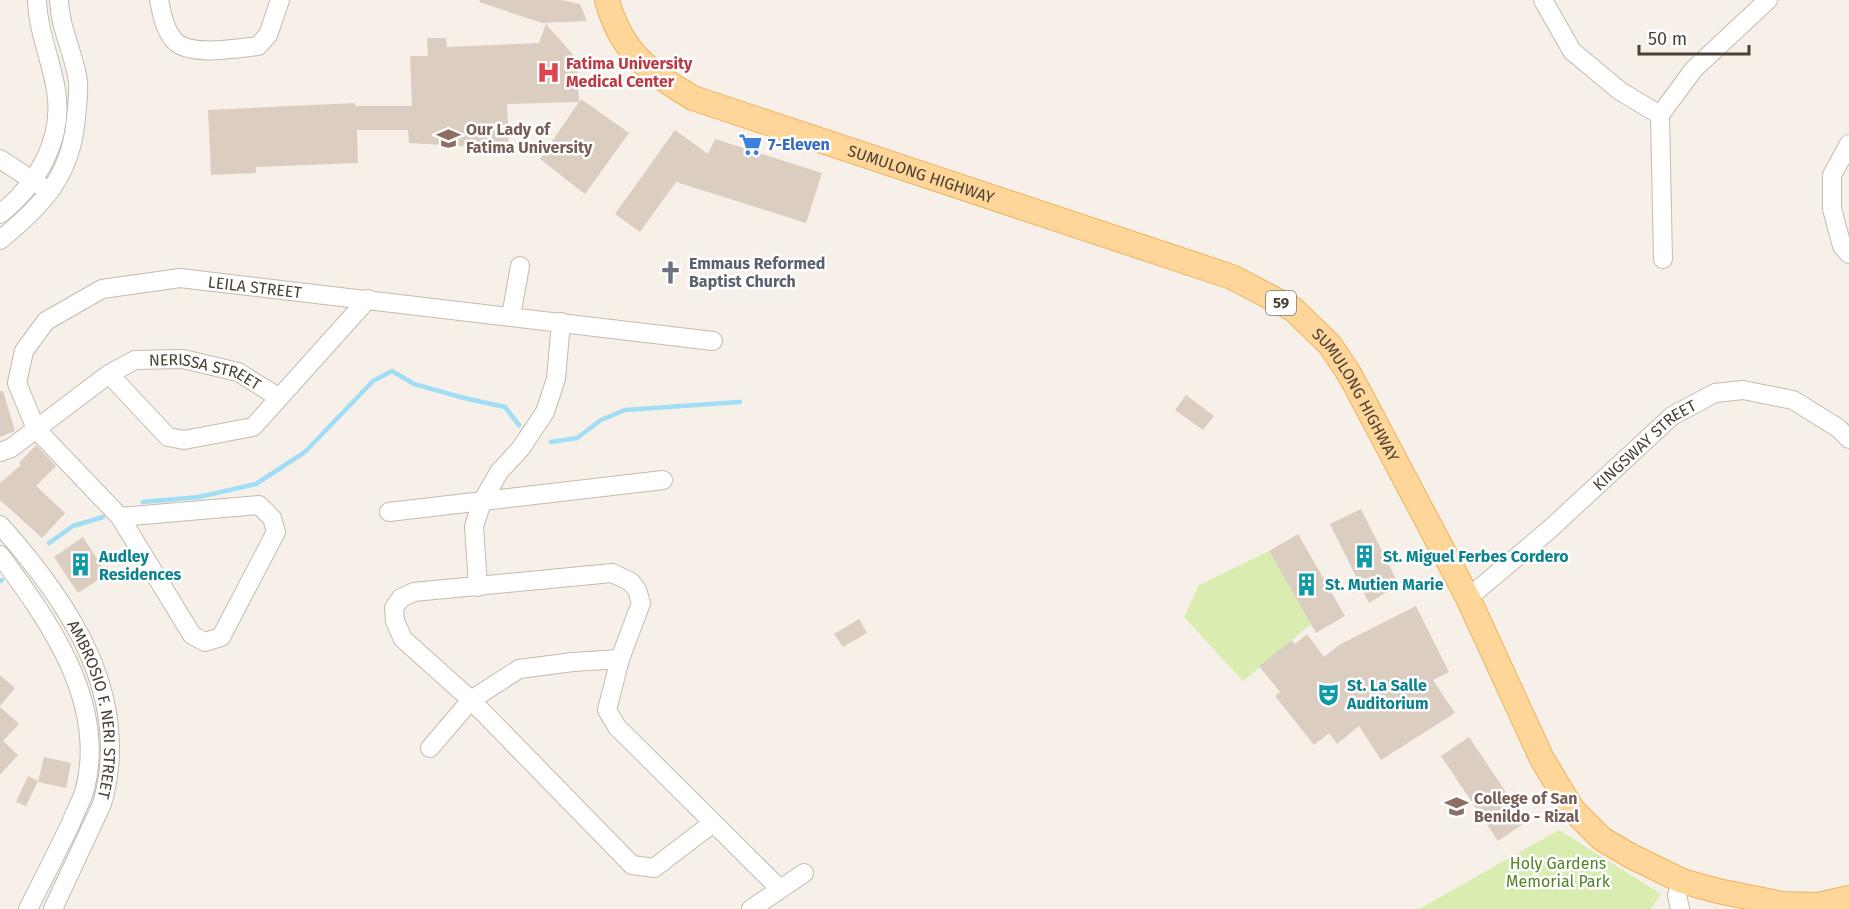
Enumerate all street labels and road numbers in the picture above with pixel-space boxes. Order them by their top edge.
street label: SUMULONG HIGHWAY [845,141,997,207]
street label: LEILA STREET [207,272,304,302]
road number: 59 [1266,291,1296,315]
street label: SUMULONG HIGHWAY [1309,324,1404,465]
street label: NERISSA STREET [149,350,265,394]
street label: KINGSWAY STREET [1589,395,1700,494]
street label: AMBROSIO F. NERI STREET [64,616,120,802]

